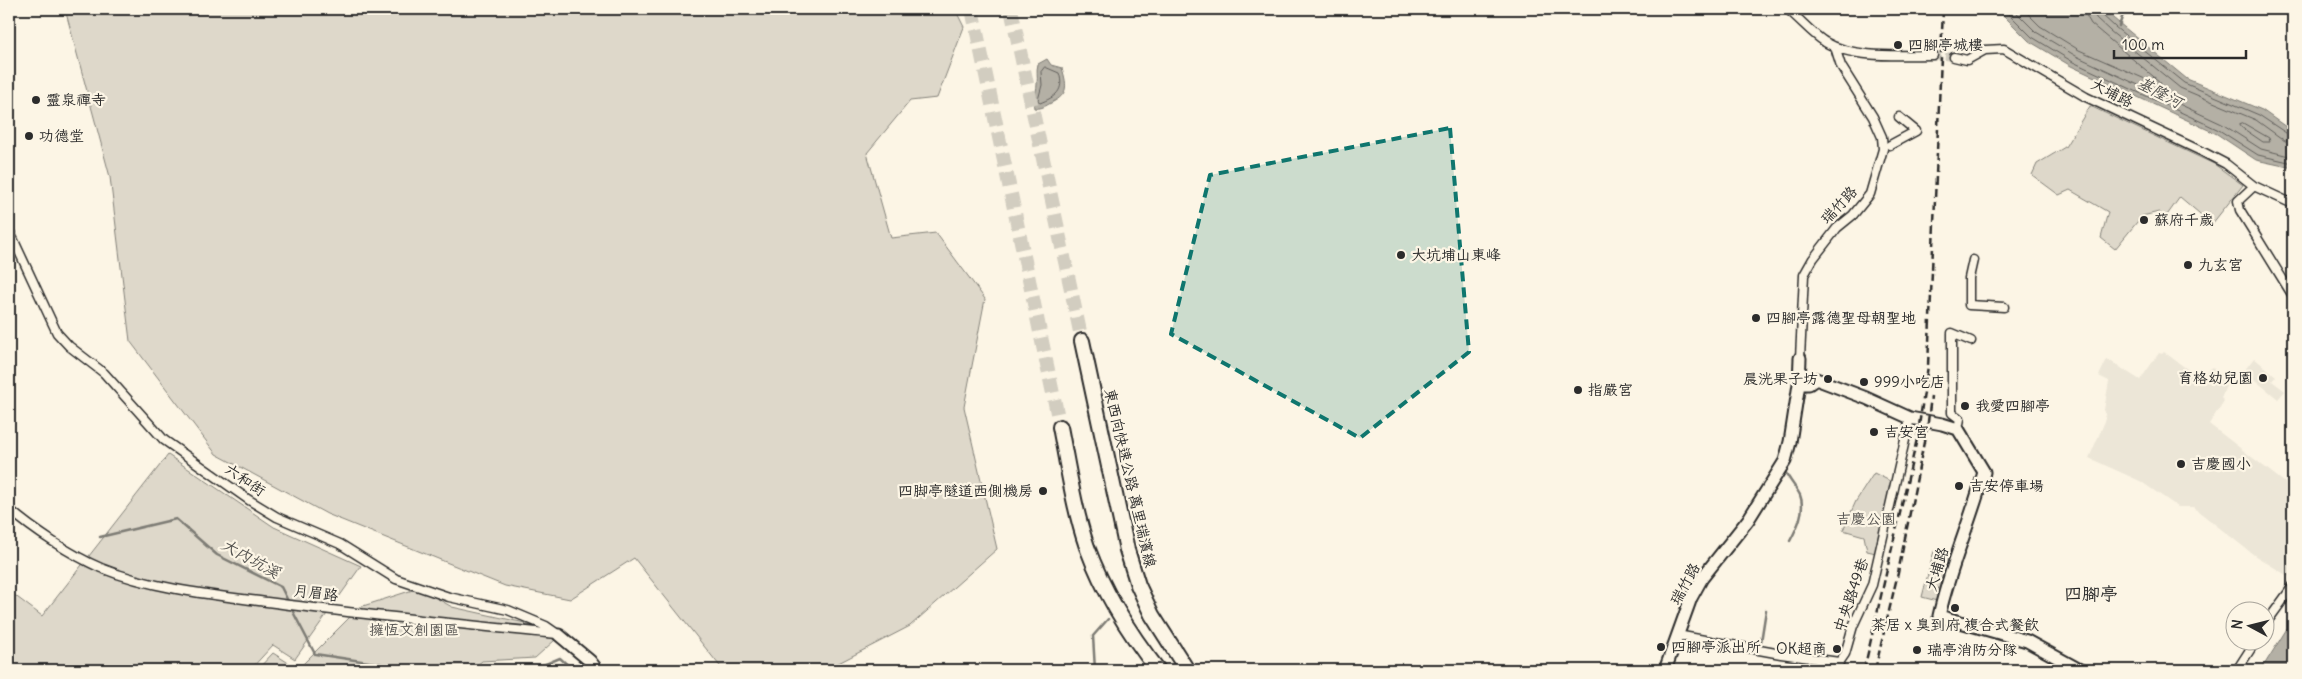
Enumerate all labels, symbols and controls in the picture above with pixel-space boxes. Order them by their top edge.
scale bar [2114,28,2247,60]
place label: 四腳亭城樓 [1908,35,1983,54]
text: 100 m [2122,35,2164,54]
marker: 四腳亭城樓 [1892,39,1904,51]
water label: 基隆河 [2134,72,2189,114]
street label: 大埔路 [2088,74,2137,111]
place label: 靈泉禪寺 [46,90,106,109]
marker: 靈泉禪寺 [30,94,42,106]
place label: 功德堂 [39,126,84,145]
marker: 功德堂 [23,130,35,142]
street label: 瑞竹路 [1816,182,1861,228]
place label: 蘇府千歲 [2154,210,2214,229]
marker: 蘇府千歲 [2138,214,2150,226]
place label: 大坑埔山東峰 [1411,245,1501,264]
marker: 大坑埔山東峰 [1395,249,1407,261]
place label: 九玄宮 [2198,255,2243,274]
marker: 九玄宮 [2182,259,2194,271]
place label: 四腳亭露德聖母朝聖地 [1766,308,1916,327]
marker: 四腳亭露德聖母朝聖地 [1750,312,1762,324]
place label: 育格幼兒園 [2178,368,2253,387]
place label: 晨洸果子坊 [1743,369,1818,388]
place label: 999小吃店 [1874,372,1945,391]
marker: 育格幼兒園 [2257,372,2269,384]
marker: 晨洸果子坊 [1822,373,1834,385]
marker: 999小吃店 [1858,376,1870,388]
place label: 指嚴宮 [1588,380,1633,399]
marker: 指嚴宮 [1572,384,1584,396]
street label: 東西向快速公路 萬里瑞濱線 [1101,386,1160,569]
place label: 我愛四腳亭 [1975,396,2050,415]
marker: 我愛四腳亭 [1959,400,1971,412]
place label: 吉安宮 [1884,422,1929,441]
marker: 吉安宮 [1868,426,1880,438]
place label: 吉慶國小 [2191,454,2251,473]
marker: 吉慶國小 [2175,458,2187,470]
street label: 六和街 [221,459,269,500]
place label: 吉安停車場 [1969,476,2044,495]
marker: 吉安停車場 [1953,480,1965,492]
place label: 四脚亭隧道西側機房 [898,481,1033,500]
marker: 四脚亭隧道西側機房 [1037,485,1049,497]
park label: 吉慶公園 [1836,509,1896,528]
water label: 大內坑溪 [218,534,285,583]
street label: 大埔路 [1921,545,1952,593]
street label: 中央路49巷 [1829,555,1872,634]
street label: 瑞竹路 [1665,559,1704,608]
street label: 月眉路 [293,580,340,605]
district label: 四腳亭 [2064,582,2118,605]
marker: 茶居 x 臭到府 複合式餐飲 [1949,602,1961,614]
north arrow [2224,602,2274,652]
place label: 茶居 x 臭到府 複合式餐飲 [1871,615,2039,634]
text: N [2228,619,2247,630]
park label: 擁恆文創園區 [369,620,459,639]
place label: 四腳亭派出所 [1671,637,1761,656]
place label: OK超商 [1776,639,1827,658]
place label: 瑞亭消防分隊 [1927,640,2017,659]
marker: 四腳亭派出所 [1655,641,1667,653]
marker: OK超商 [1831,643,1843,655]
marker: 瑞亭消防分隊 [1911,644,1923,656]

